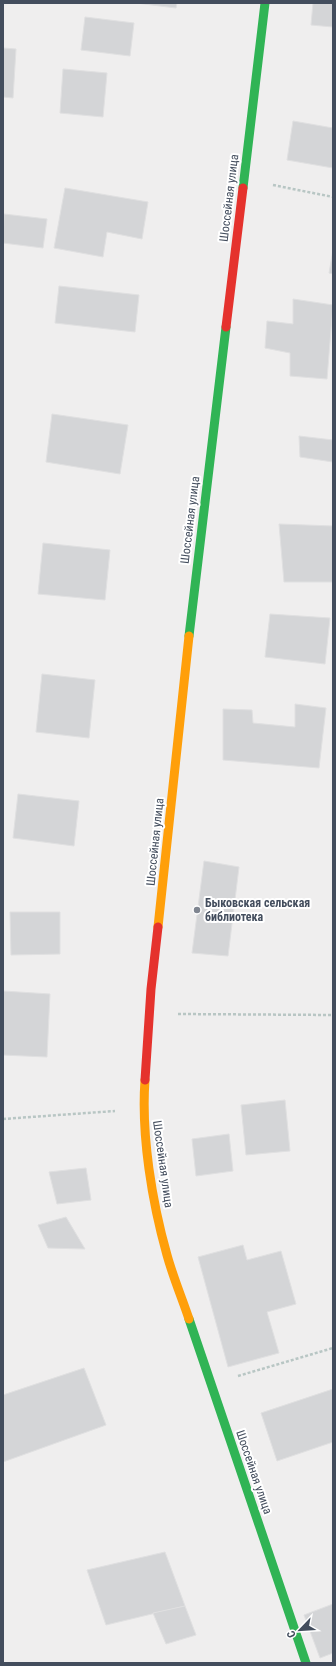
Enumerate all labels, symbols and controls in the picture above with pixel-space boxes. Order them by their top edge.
street label: Шоссейная улица [217,153,241,243]
street label: Шоссейная улица [178,475,202,565]
street label: Шоссейная улица [143,797,167,887]
place label: Быковская сельская библиотека [205,896,310,924]
marker: Быковская сельская библиотека [192,905,202,915]
street label: Шоссейная улица [150,1119,176,1209]
street label: Шоссейная улица [233,1428,275,1516]
north arrow [280,1610,320,1650]
text: С [284,1628,299,1640]

